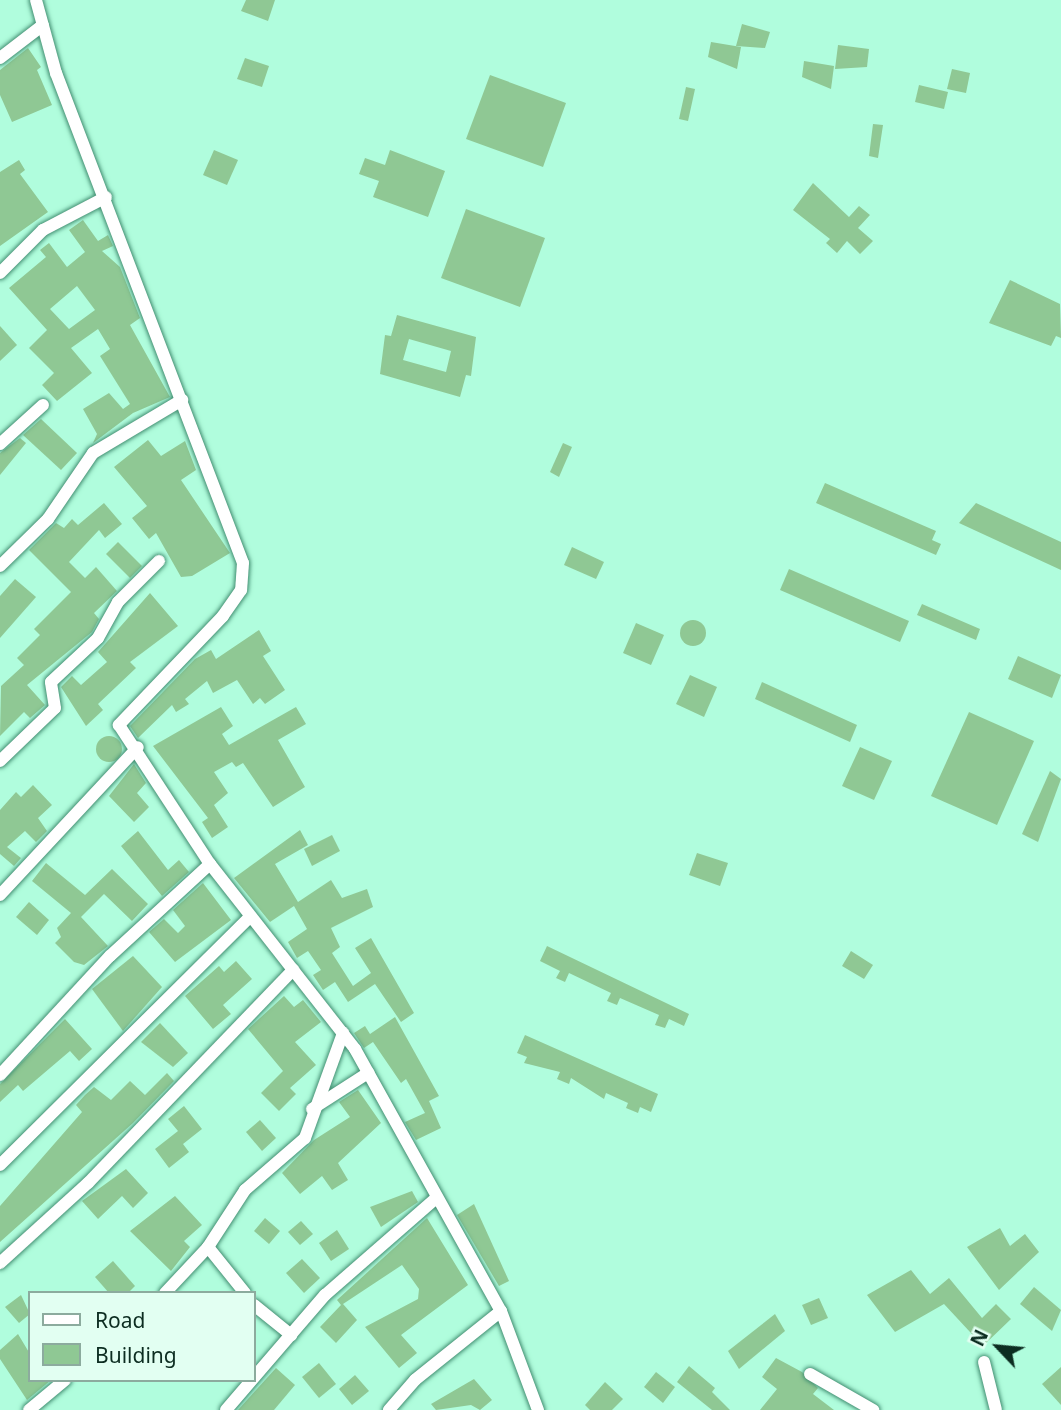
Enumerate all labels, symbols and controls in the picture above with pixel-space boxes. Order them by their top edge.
legend [28,1291,256,1382]
text: Road [95,1306,145,1334]
north arrow [963,1312,1033,1382]
text: N [964,1325,994,1350]
text: Building [95,1341,177,1369]

